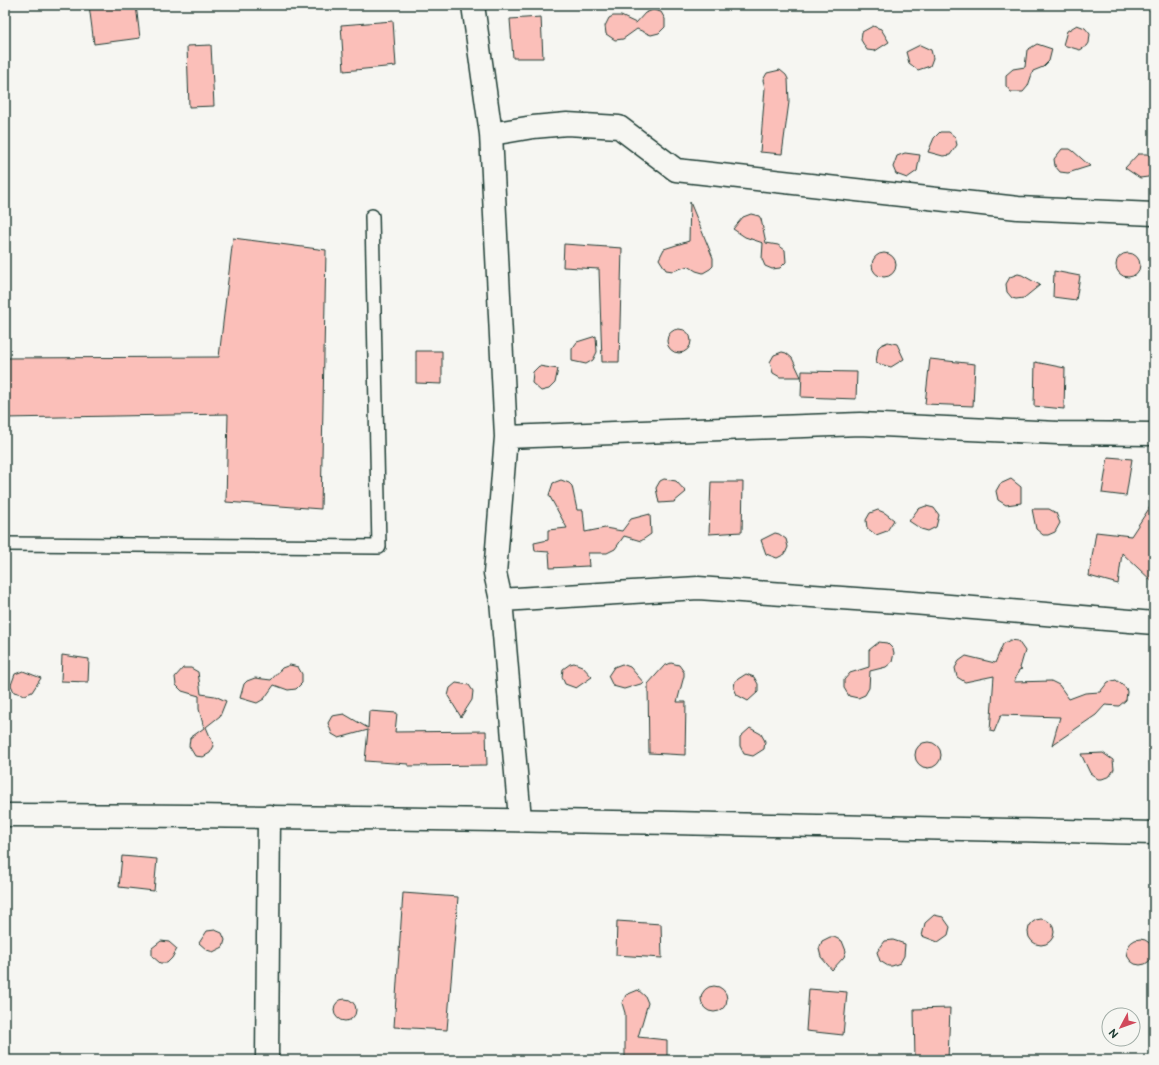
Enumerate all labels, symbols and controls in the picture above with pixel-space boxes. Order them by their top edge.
north arrow [1101,1007,1141,1047]
text: N [1106,1026,1121,1041]

